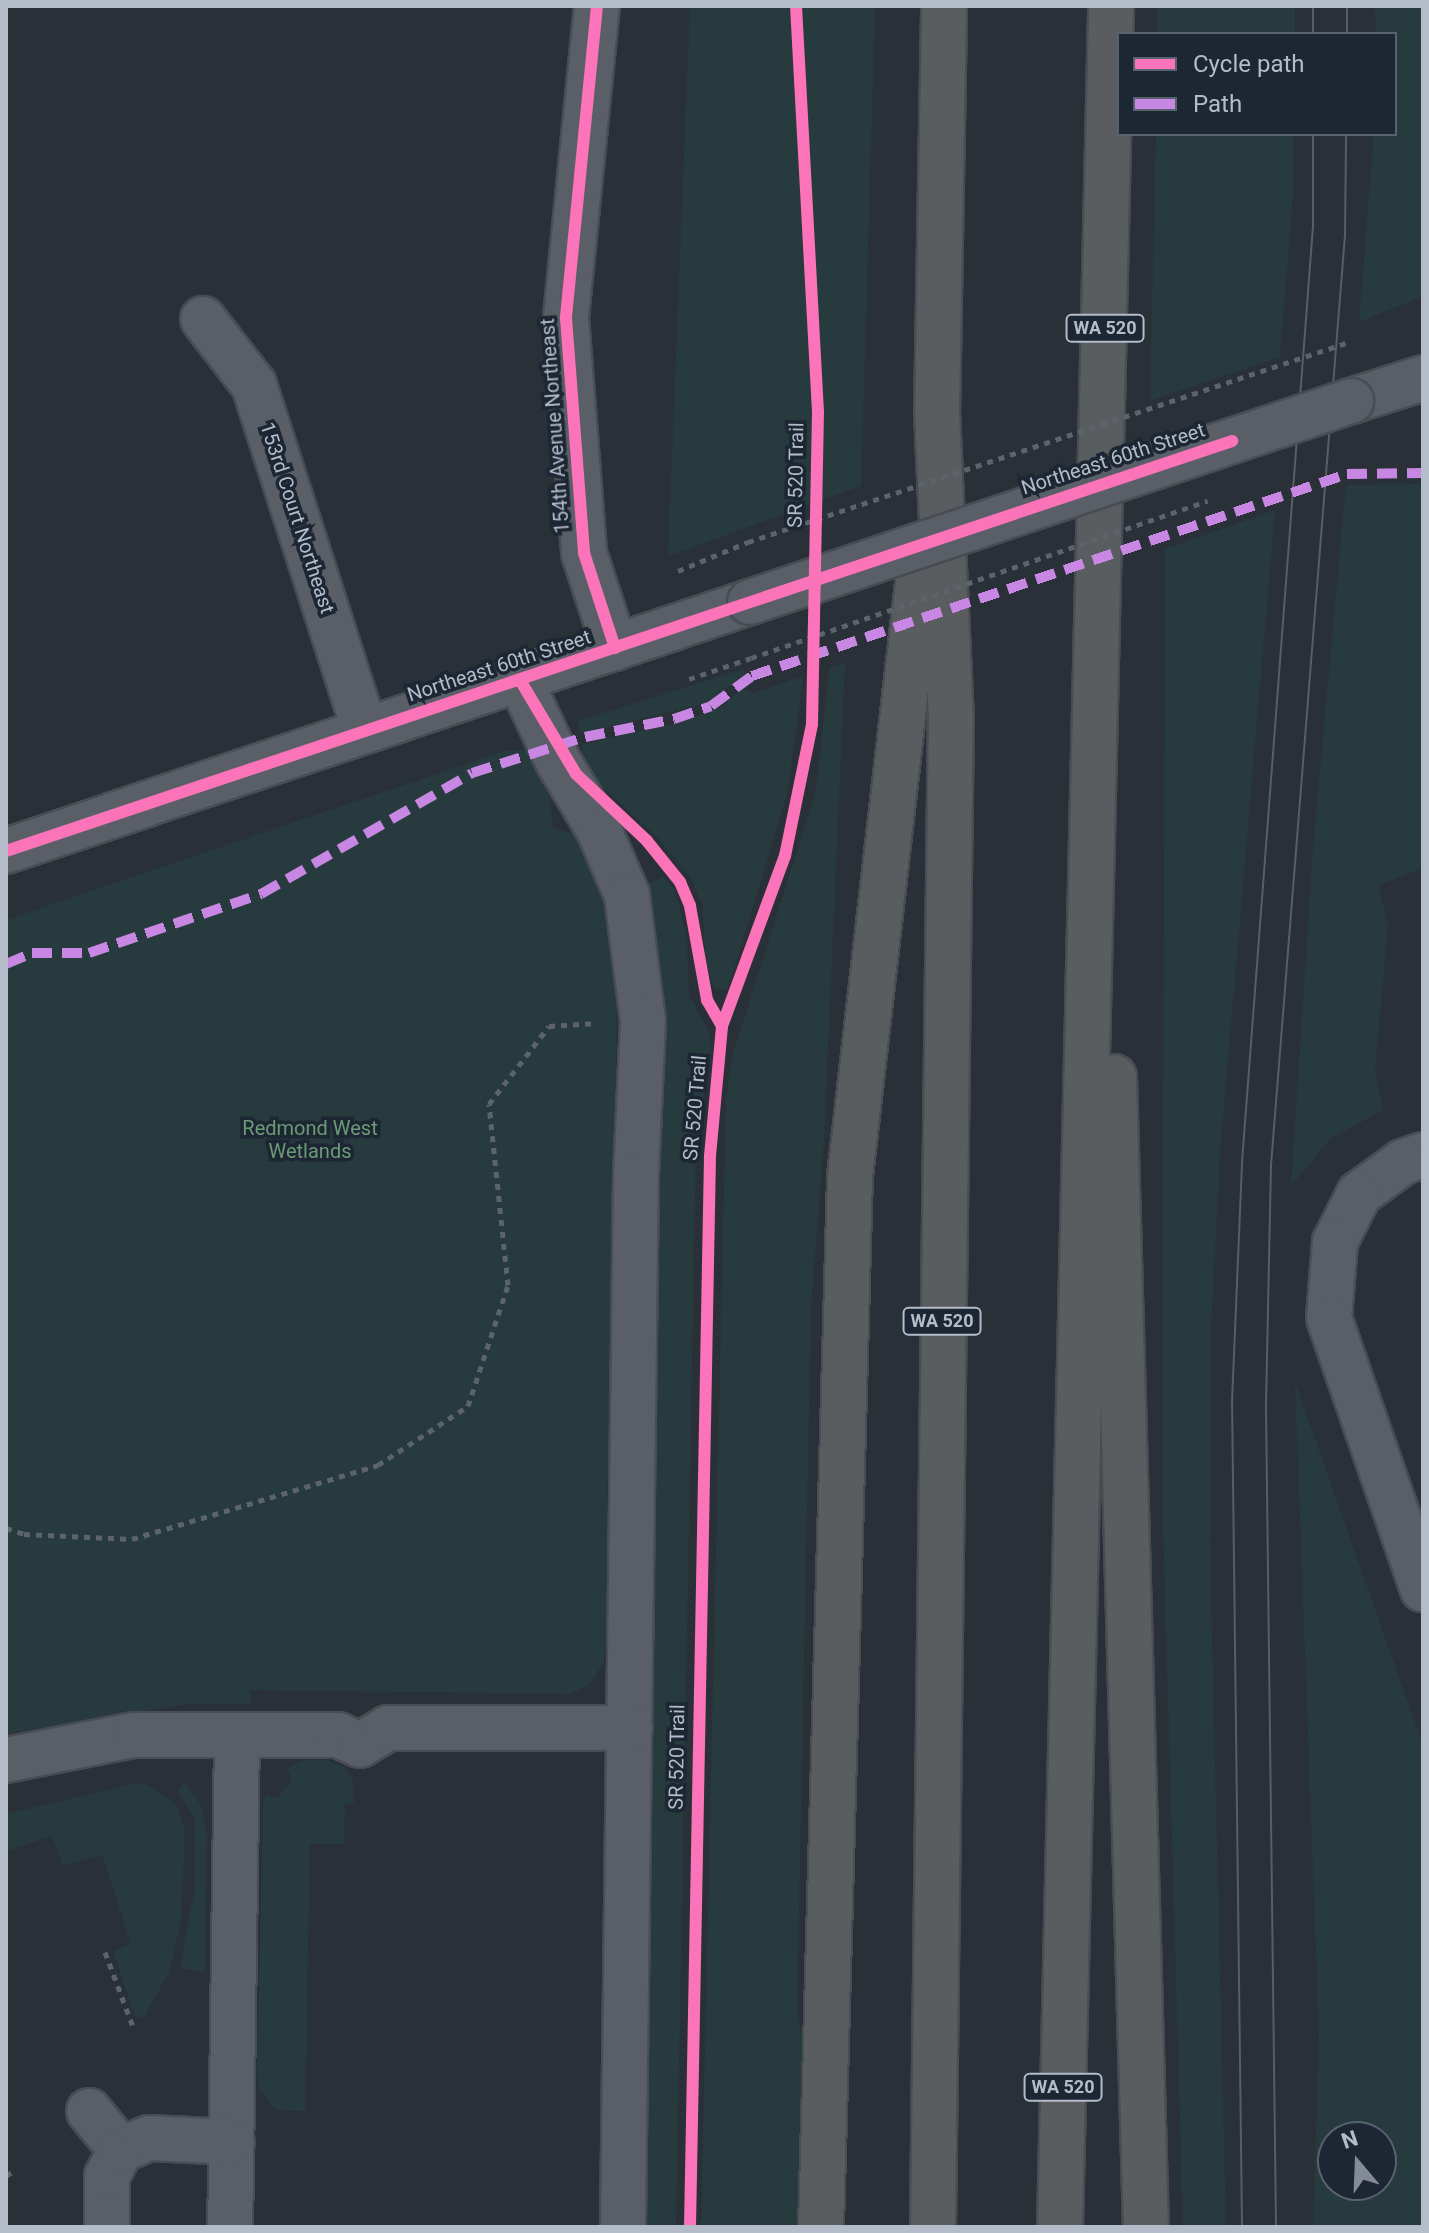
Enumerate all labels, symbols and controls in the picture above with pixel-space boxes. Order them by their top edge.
legend [1117,32,1397,136]
text: Cycle path [1193,50,1305,78]
text: Path [1193,90,1242,118]
road number: WA 520 [1065,314,1145,342]
street label: 154th Avenue Northeast [536,318,574,534]
street label: Northeast 60th Street [1018,418,1208,500]
street label: 153rd Court Northeast [255,419,339,617]
street label: SR 520 Trail [783,422,809,528]
street label: Northeast 60th Street [404,625,594,707]
street label: SR 520 Trail [678,1054,712,1162]
park label: Redmond West Wetlands [242,1116,378,1163]
road number: WA 520 [902,1307,982,1335]
street label: SR 520 Trail [664,1704,690,1810]
road number: WA 520 [1023,2073,1103,2101]
north arrow [1317,2121,1397,2201]
text: N [1338,2125,1361,2154]

